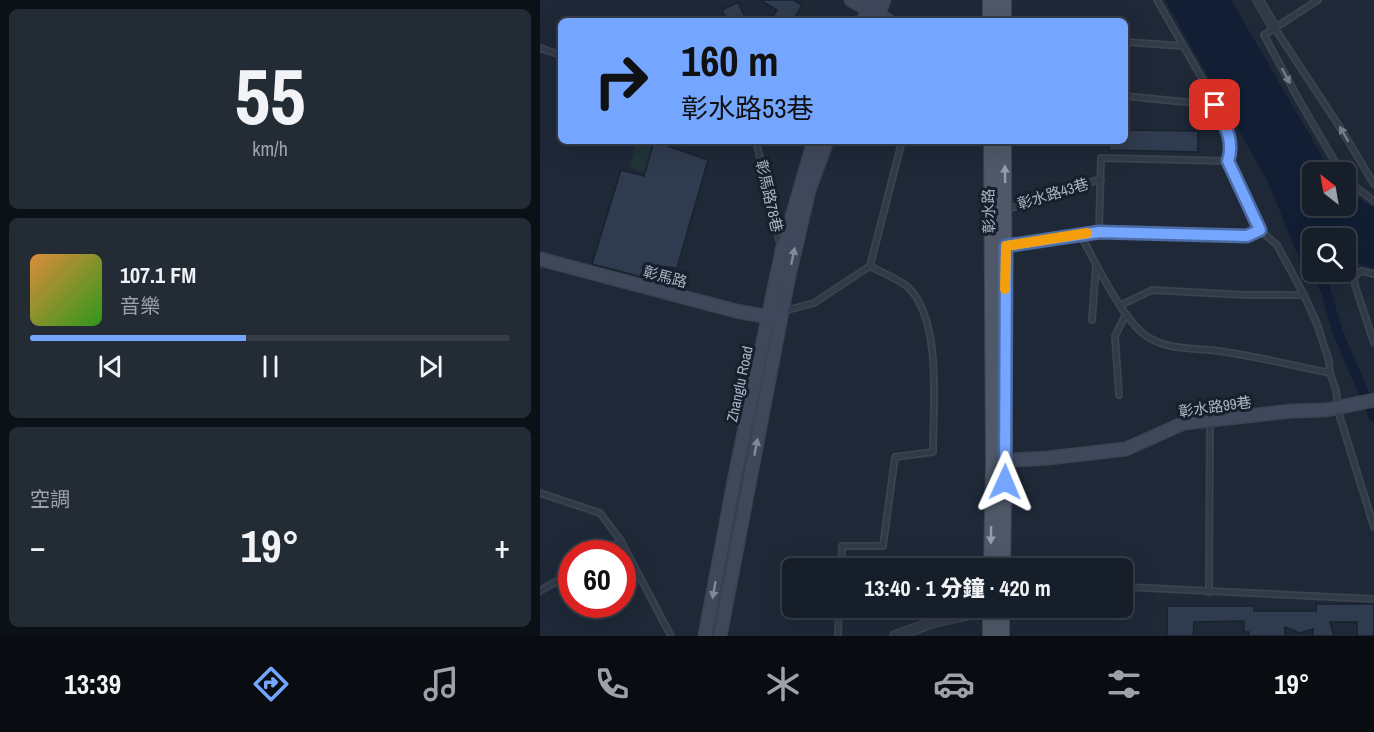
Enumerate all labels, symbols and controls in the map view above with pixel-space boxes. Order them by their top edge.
text: 160 m [681,33,779,89]
icon: right [582,42,660,120]
text: 55 [234,43,306,148]
one-way arrow [1281,68,1291,85]
pin [1189,79,1240,130]
icon: arrive [1198,88,1231,121]
text: 彰水路53巷 [681,90,814,126]
one-way arrow [1339,126,1350,142]
text: km/h [252,135,288,162]
street label: 彰馬路78巷 [751,158,788,234]
north arrow [1302,162,1356,216]
map controls [1302,162,1356,282]
one-way arrow [1000,165,1010,184]
street label: 彰水路43巷 [1015,173,1091,214]
street label: 彰水路 [978,188,999,234]
button: search [1302,228,1356,282]
one-way arrow [789,246,798,265]
text: 107.1 FM [120,260,196,290]
street label: 彰馬路 [641,261,690,292]
text: 音樂 [120,292,160,319]
street label: Zhanglu Road [721,344,758,424]
icon: previous [94,350,127,383]
icon: pause [254,350,287,383]
icon: next [414,350,447,383]
street label: 彰水路99巷 [1177,391,1253,422]
one-way arrow [752,437,761,456]
position arrow [973,450,1037,514]
text: 空調 [30,485,70,512]
text: 19° [240,515,300,576]
text: − [30,524,46,568]
text: + [494,524,510,568]
one-way arrow [987,526,996,545]
speed limit sign: 60 [558,540,636,618]
text: 13:40 · 1 分鐘 · 420 m [864,573,1051,603]
one-way arrow [709,581,718,600]
icon: directions [250,663,292,705]
icon: music [420,663,462,705]
icon: phone [591,663,633,705]
icon: climate [762,663,804,705]
icon: car [933,663,975,705]
icon: filters [1103,663,1145,705]
text: 13:39 [64,666,121,702]
text: 19° [1274,666,1310,702]

